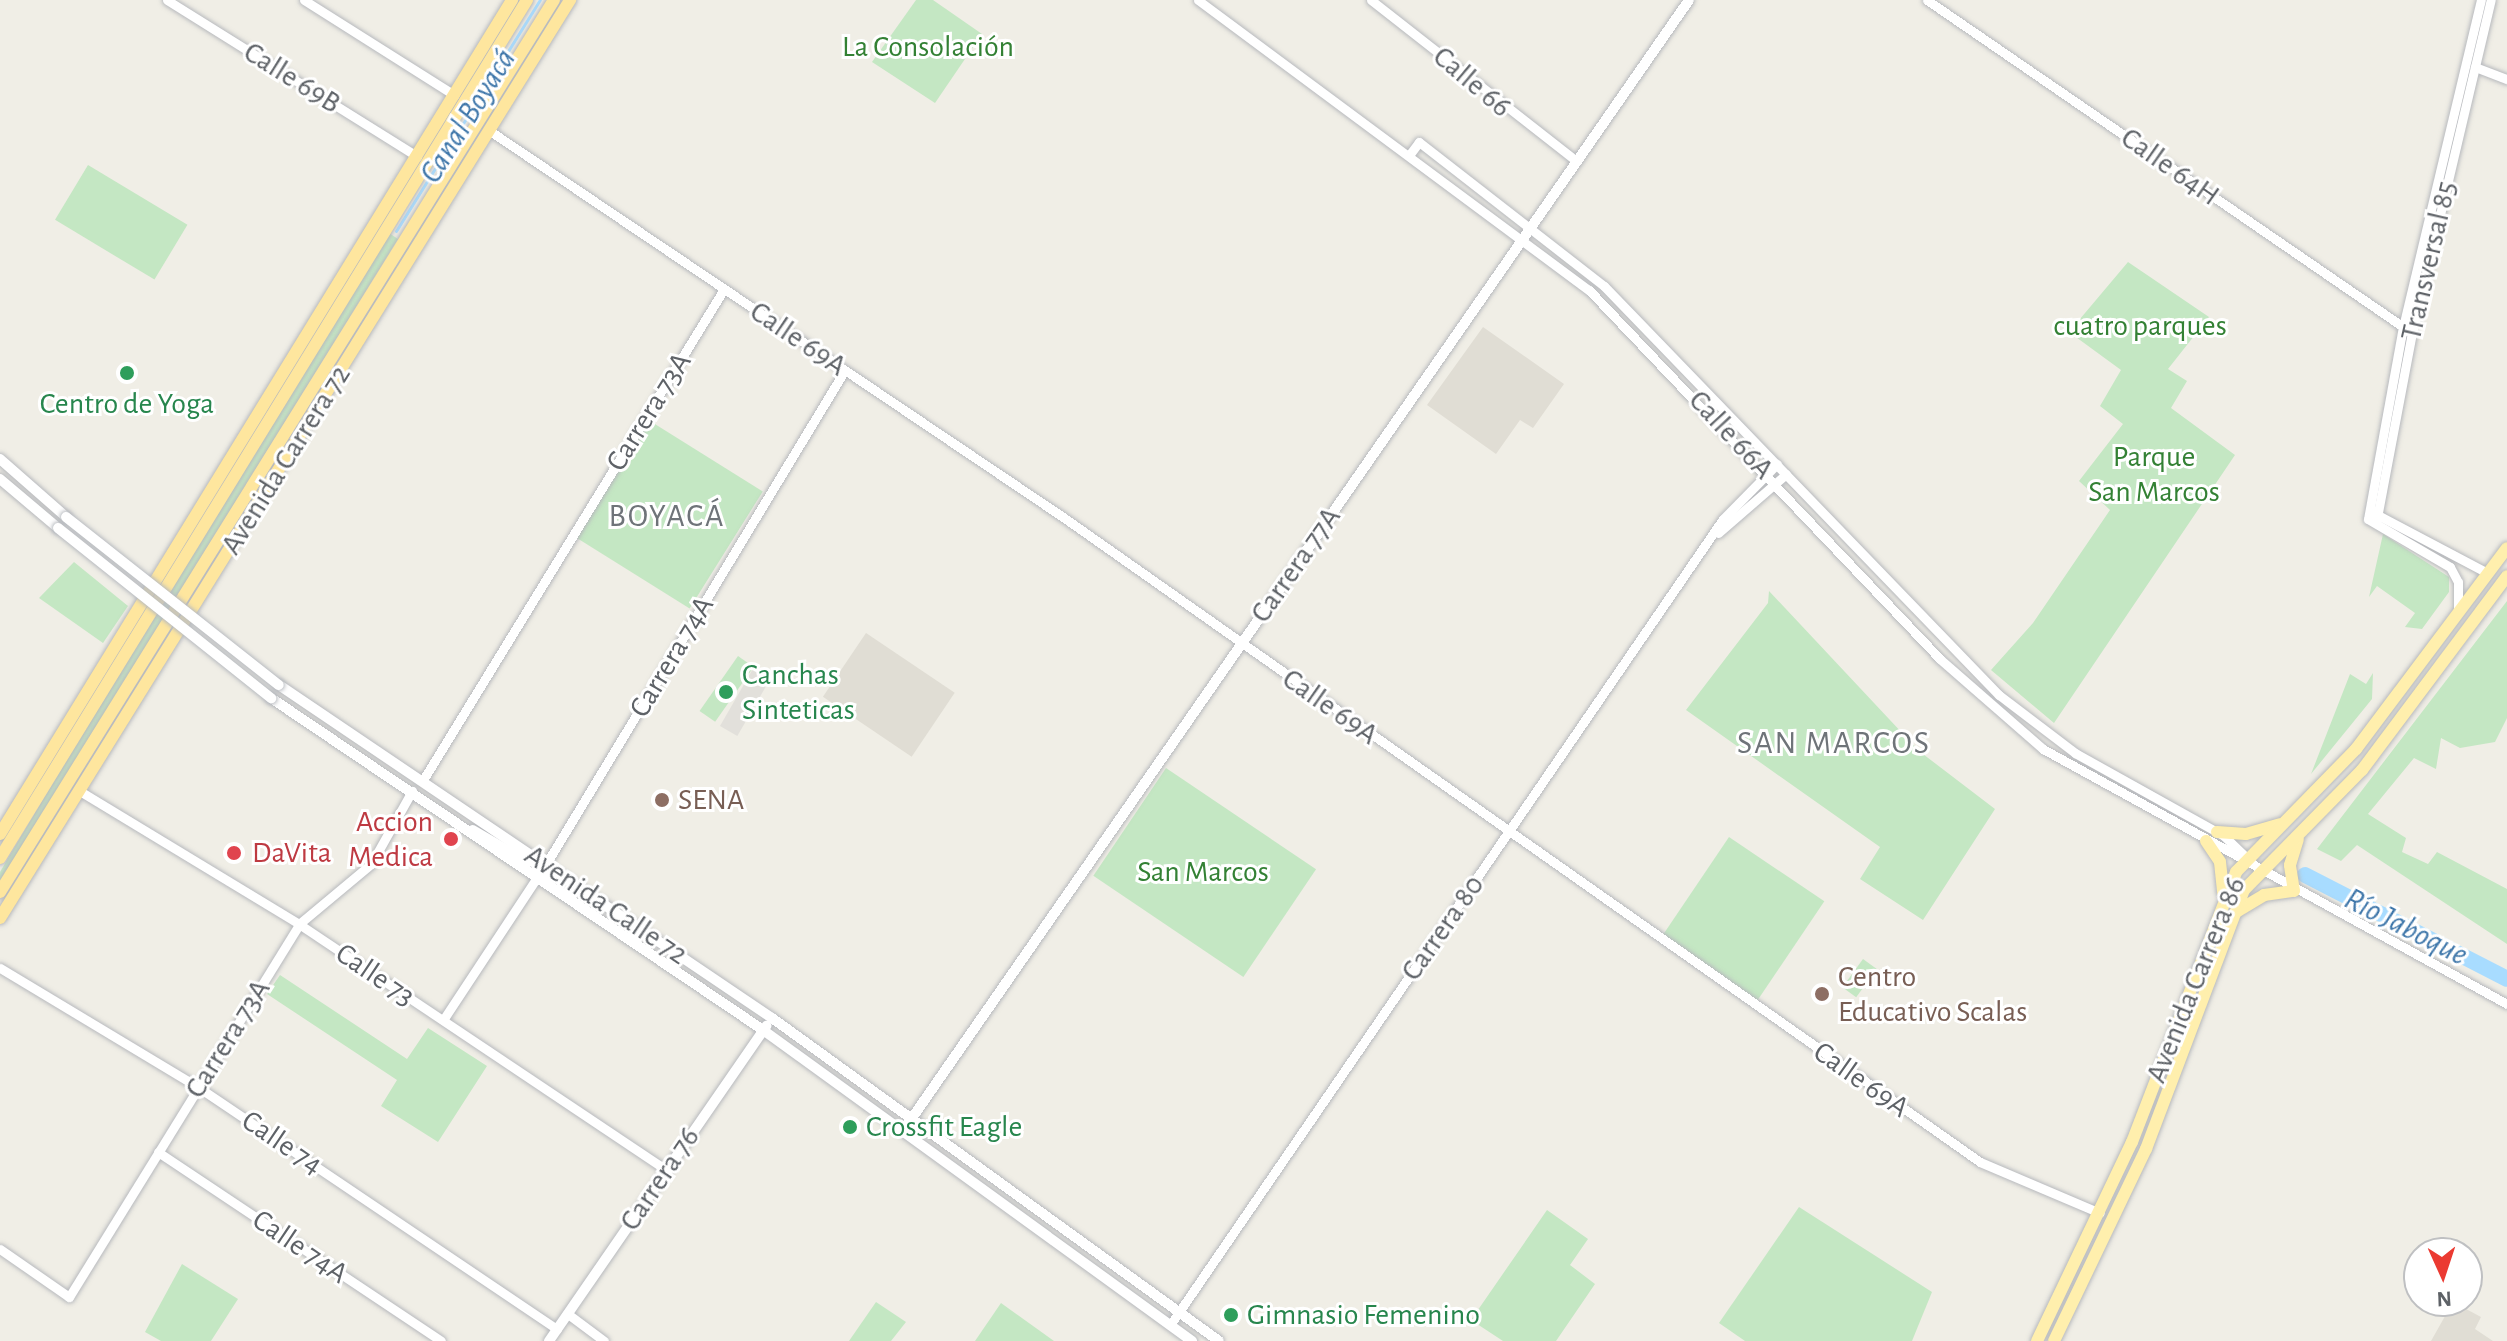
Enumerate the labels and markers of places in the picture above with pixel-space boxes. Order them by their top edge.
marker: Centro de Yoga [118,364,136,382]
place label: Centro de Yoga [40,386,214,422]
place label: Canchas Sinteticas [742,657,855,728]
marker: Canchas Sinteticas [717,683,735,701]
place label: SENA [678,782,744,818]
marker: SENA [653,791,671,809]
place label: Accion Medica [348,804,433,874]
marker: Accion Medica [440,828,462,850]
place label: DaVita [252,835,332,871]
marker: DaVita [223,842,245,864]
place label: Centro Educativo Scalas [1838,959,2027,1030]
marker: Centro Educativo Scalas [1813,985,1831,1003]
place label: Crossfit Eagle [866,1109,1022,1145]
marker: Crossfit Eagle [841,1118,859,1136]
place label: Gimnasio Femenino [1247,1297,1480,1333]
marker: Gimnasio Femenino [1222,1306,1240,1324]

